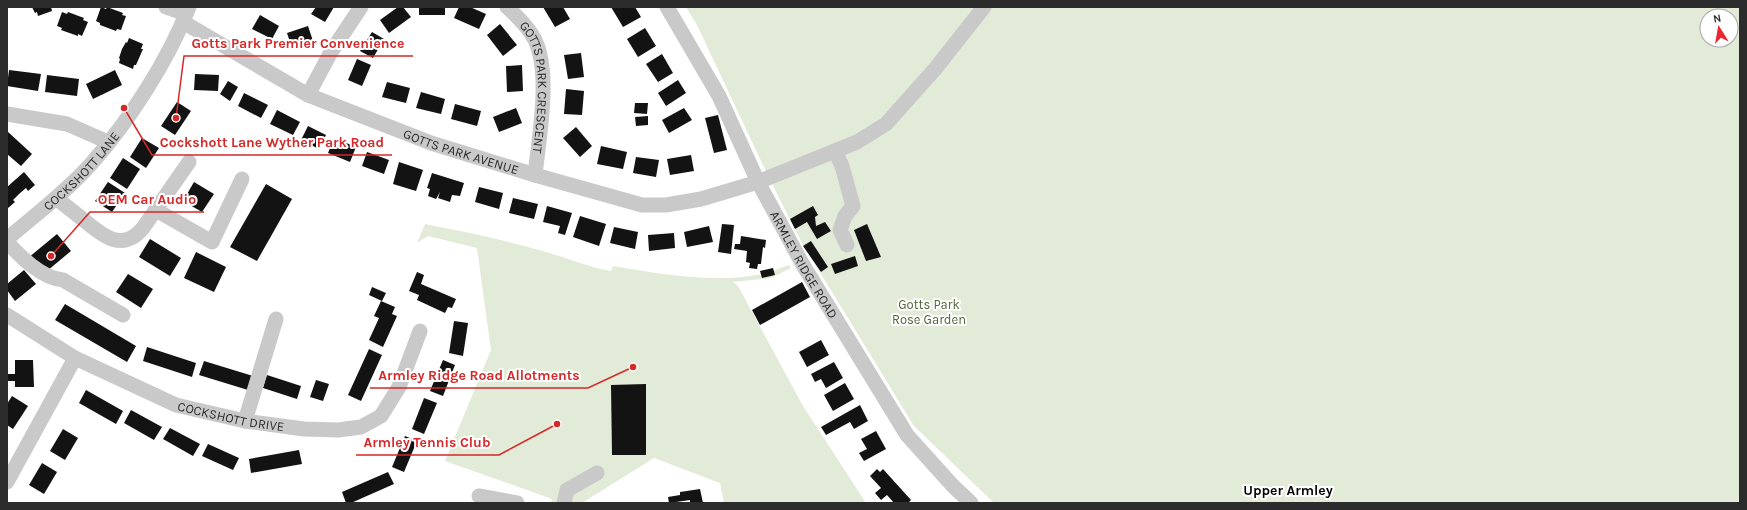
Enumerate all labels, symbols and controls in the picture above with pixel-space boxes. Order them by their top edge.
north arrow [1699,8,1739,48]
text: N [1712,12,1722,26]
street label: GOTTS PARK CRESCENT [517,18,551,155]
callout: Gotts Park Premier Convenience [184,30,413,56]
text: Gotts Park Premier Convenience [192,35,404,52]
street label: GOTTS PARK AVENUE [401,125,521,177]
street label: COCKSHOTT LANE [40,129,122,213]
callout: Cockshott Lane Wyther Park Road [152,129,392,155]
text: Cockshott Lane Wyther Park Road [160,134,384,151]
callout: OEM Car Audio [90,186,204,212]
text: OEM Car Audio [98,191,196,208]
street label: ARMLEY RIDGE ROAD [767,208,841,321]
park label: Gotts Park Rose Garden [892,297,966,327]
callout: Armley Ridge Road Allotments [370,362,588,388]
text: Armley Ridge Road Allotments [378,367,580,384]
street label: COCKSHOTT DRIVE [176,398,285,434]
callout: Armley Tennis Club [356,429,499,455]
text: Armley Tennis Club [364,434,490,451]
district label: Upper Armley [1243,482,1333,499]

